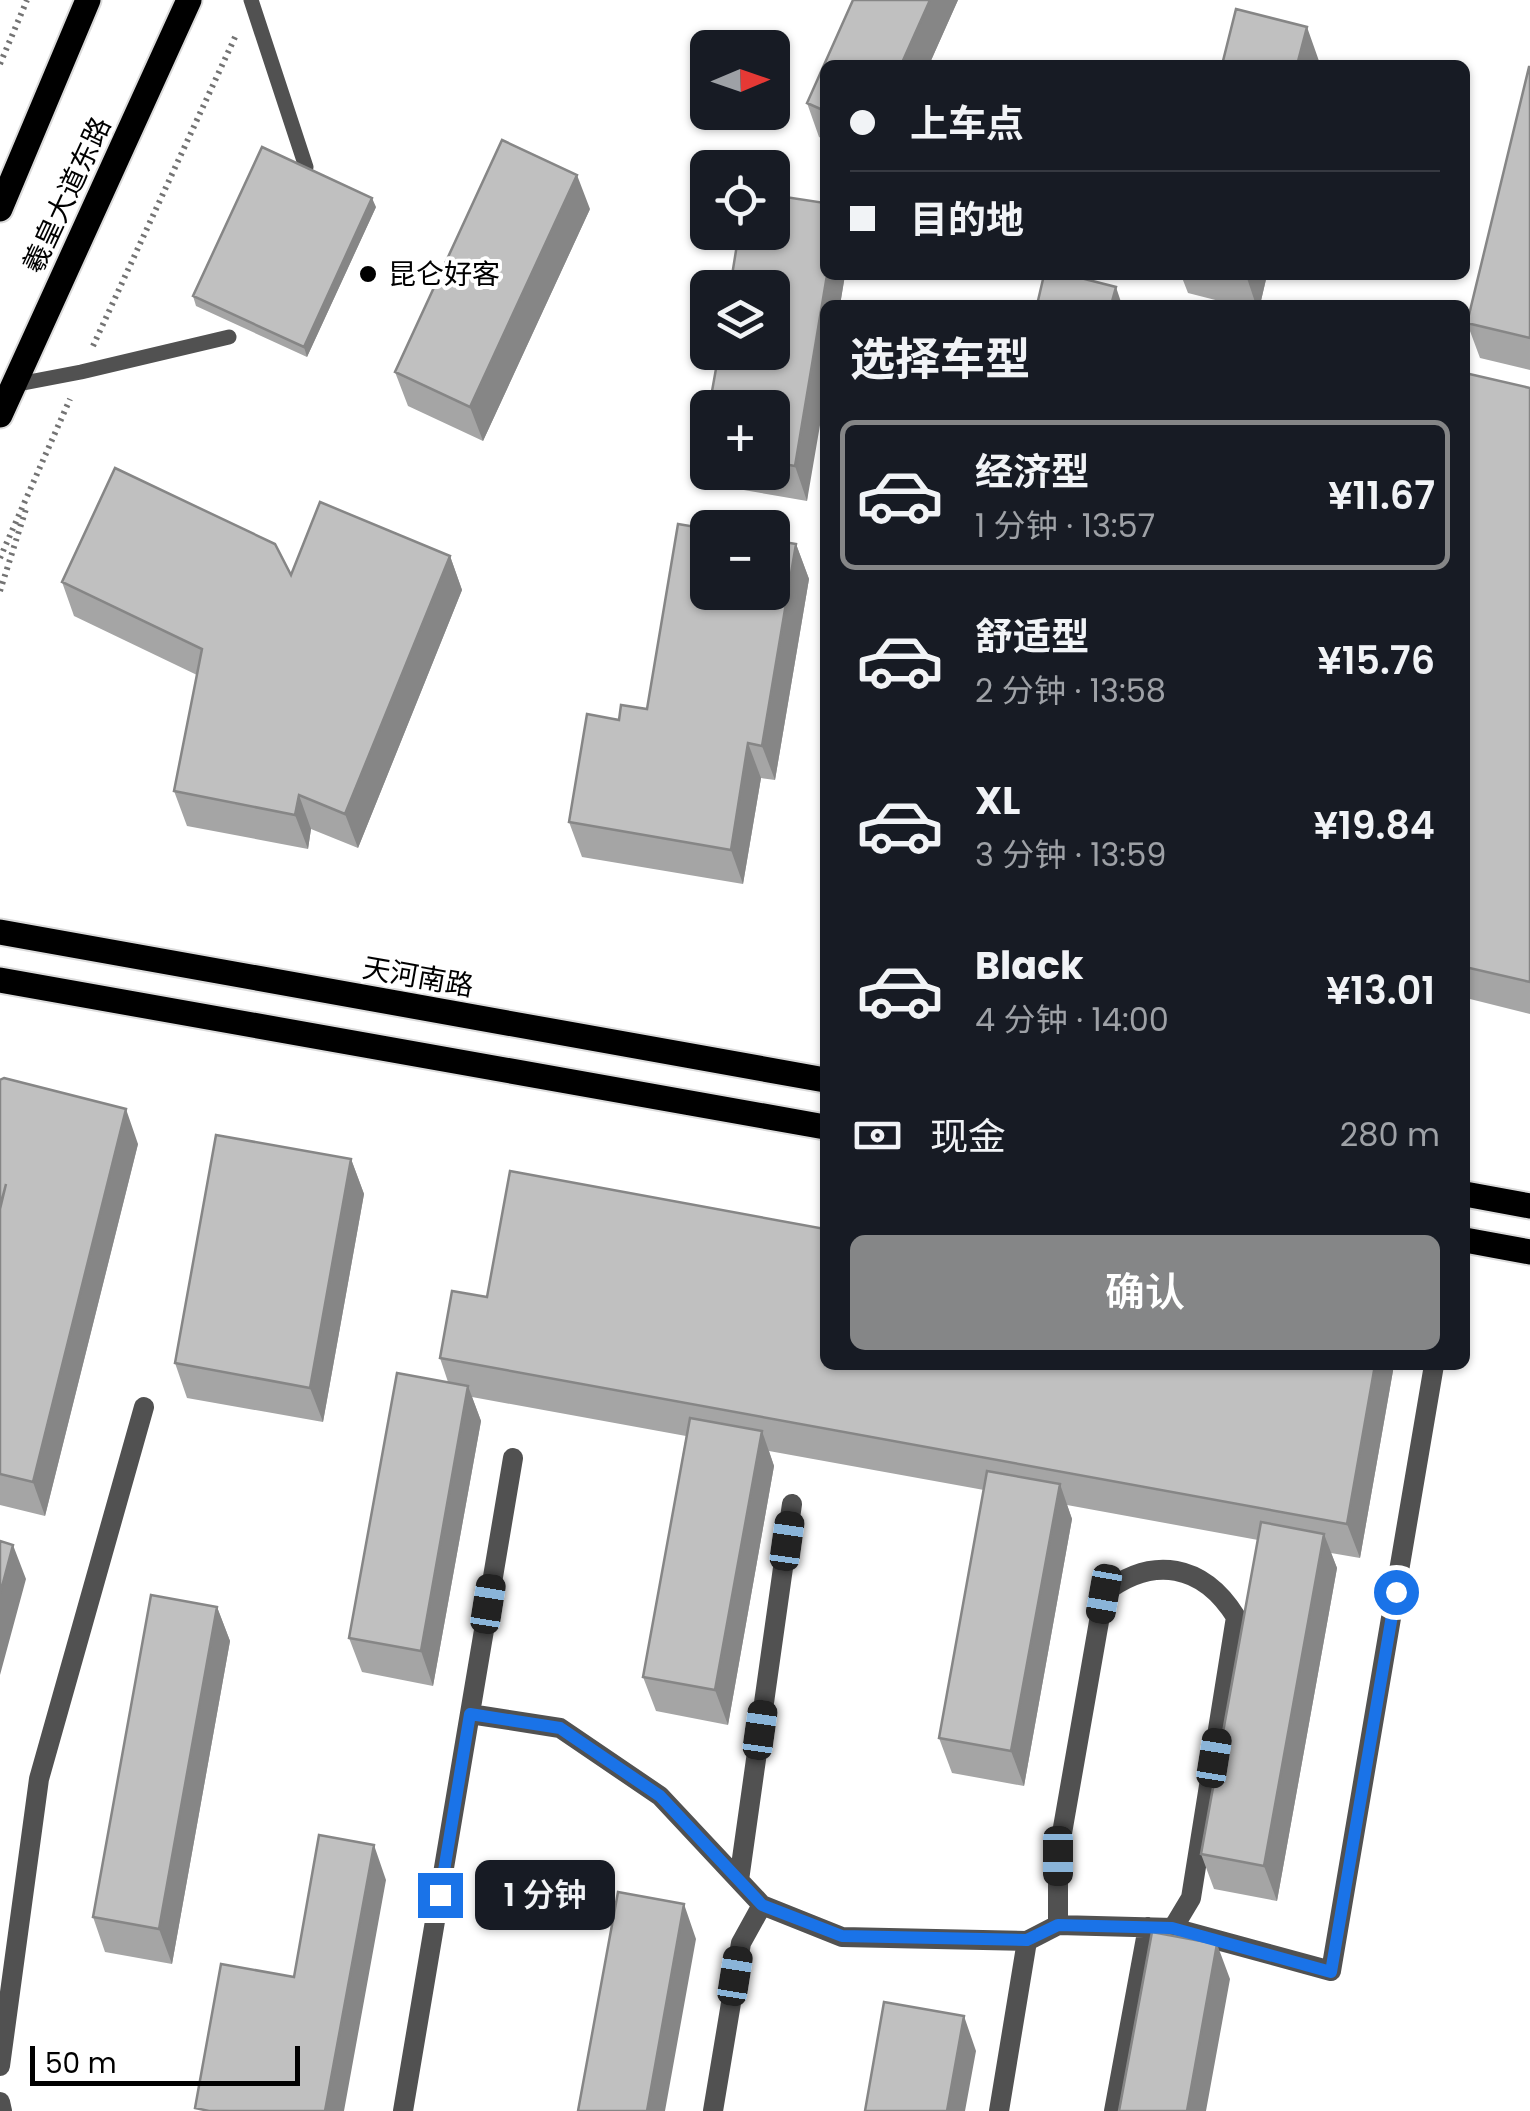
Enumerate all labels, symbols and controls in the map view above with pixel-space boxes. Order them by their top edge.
north arrow [690,30,790,130]
map controls [690,30,790,610]
text: 上车点 [910,97,1024,150]
street label: 羲皇大道东路 [14,111,120,279]
button: locate [690,150,790,250]
text: 目的地 [910,193,1024,246]
place label: 昆仑好客 [388,255,500,294]
marker: 昆仑好客 [357,263,379,285]
button: layers [690,270,790,370]
text: 选择车型 [850,328,1030,391]
button: + [690,390,790,490]
text: 经济型 [975,445,1089,498]
icon: car [855,450,945,540]
text: ¥11.67 [1328,469,1435,522]
text: 1 分钟 · 13:57 [975,503,1155,548]
button: − [690,510,790,610]
text: 舒适型 [975,610,1089,663]
icon: car [855,615,945,705]
text: ¥15.76 [1318,634,1435,687]
text: 2 分钟 · 13:58 [975,668,1166,713]
text: XL [975,774,1020,827]
icon: car [855,780,945,870]
text: ¥19.84 [1314,799,1435,852]
text: 3 分钟 · 13:59 [975,832,1166,877]
text: Black [975,939,1084,992]
icon: car [855,945,945,1035]
street label: 天河南路 [359,948,477,1006]
text: ¥13.01 [1326,964,1435,1017]
text: 4 分钟 · 14:00 [975,997,1169,1042]
icon: cash [850,1108,905,1163]
text: 现金 [930,1110,1006,1163]
text: 280 m [1340,1112,1440,1157]
button: 确认 [850,1235,1440,1350]
car [768,1509,806,1573]
car [1084,1562,1124,1626]
route start [1374,1570,1419,1615]
car [468,1572,508,1636]
car [741,1698,779,1762]
car [1194,1726,1234,1790]
car [1043,1826,1073,1886]
callout: 1 分钟 [475,1860,615,1930]
text: 1 分钟 [503,1872,587,1917]
route end [418,1873,463,1918]
car [715,1944,755,2008]
scale bar [30,2041,300,2086]
text: 50 m [45,2044,116,2083]

